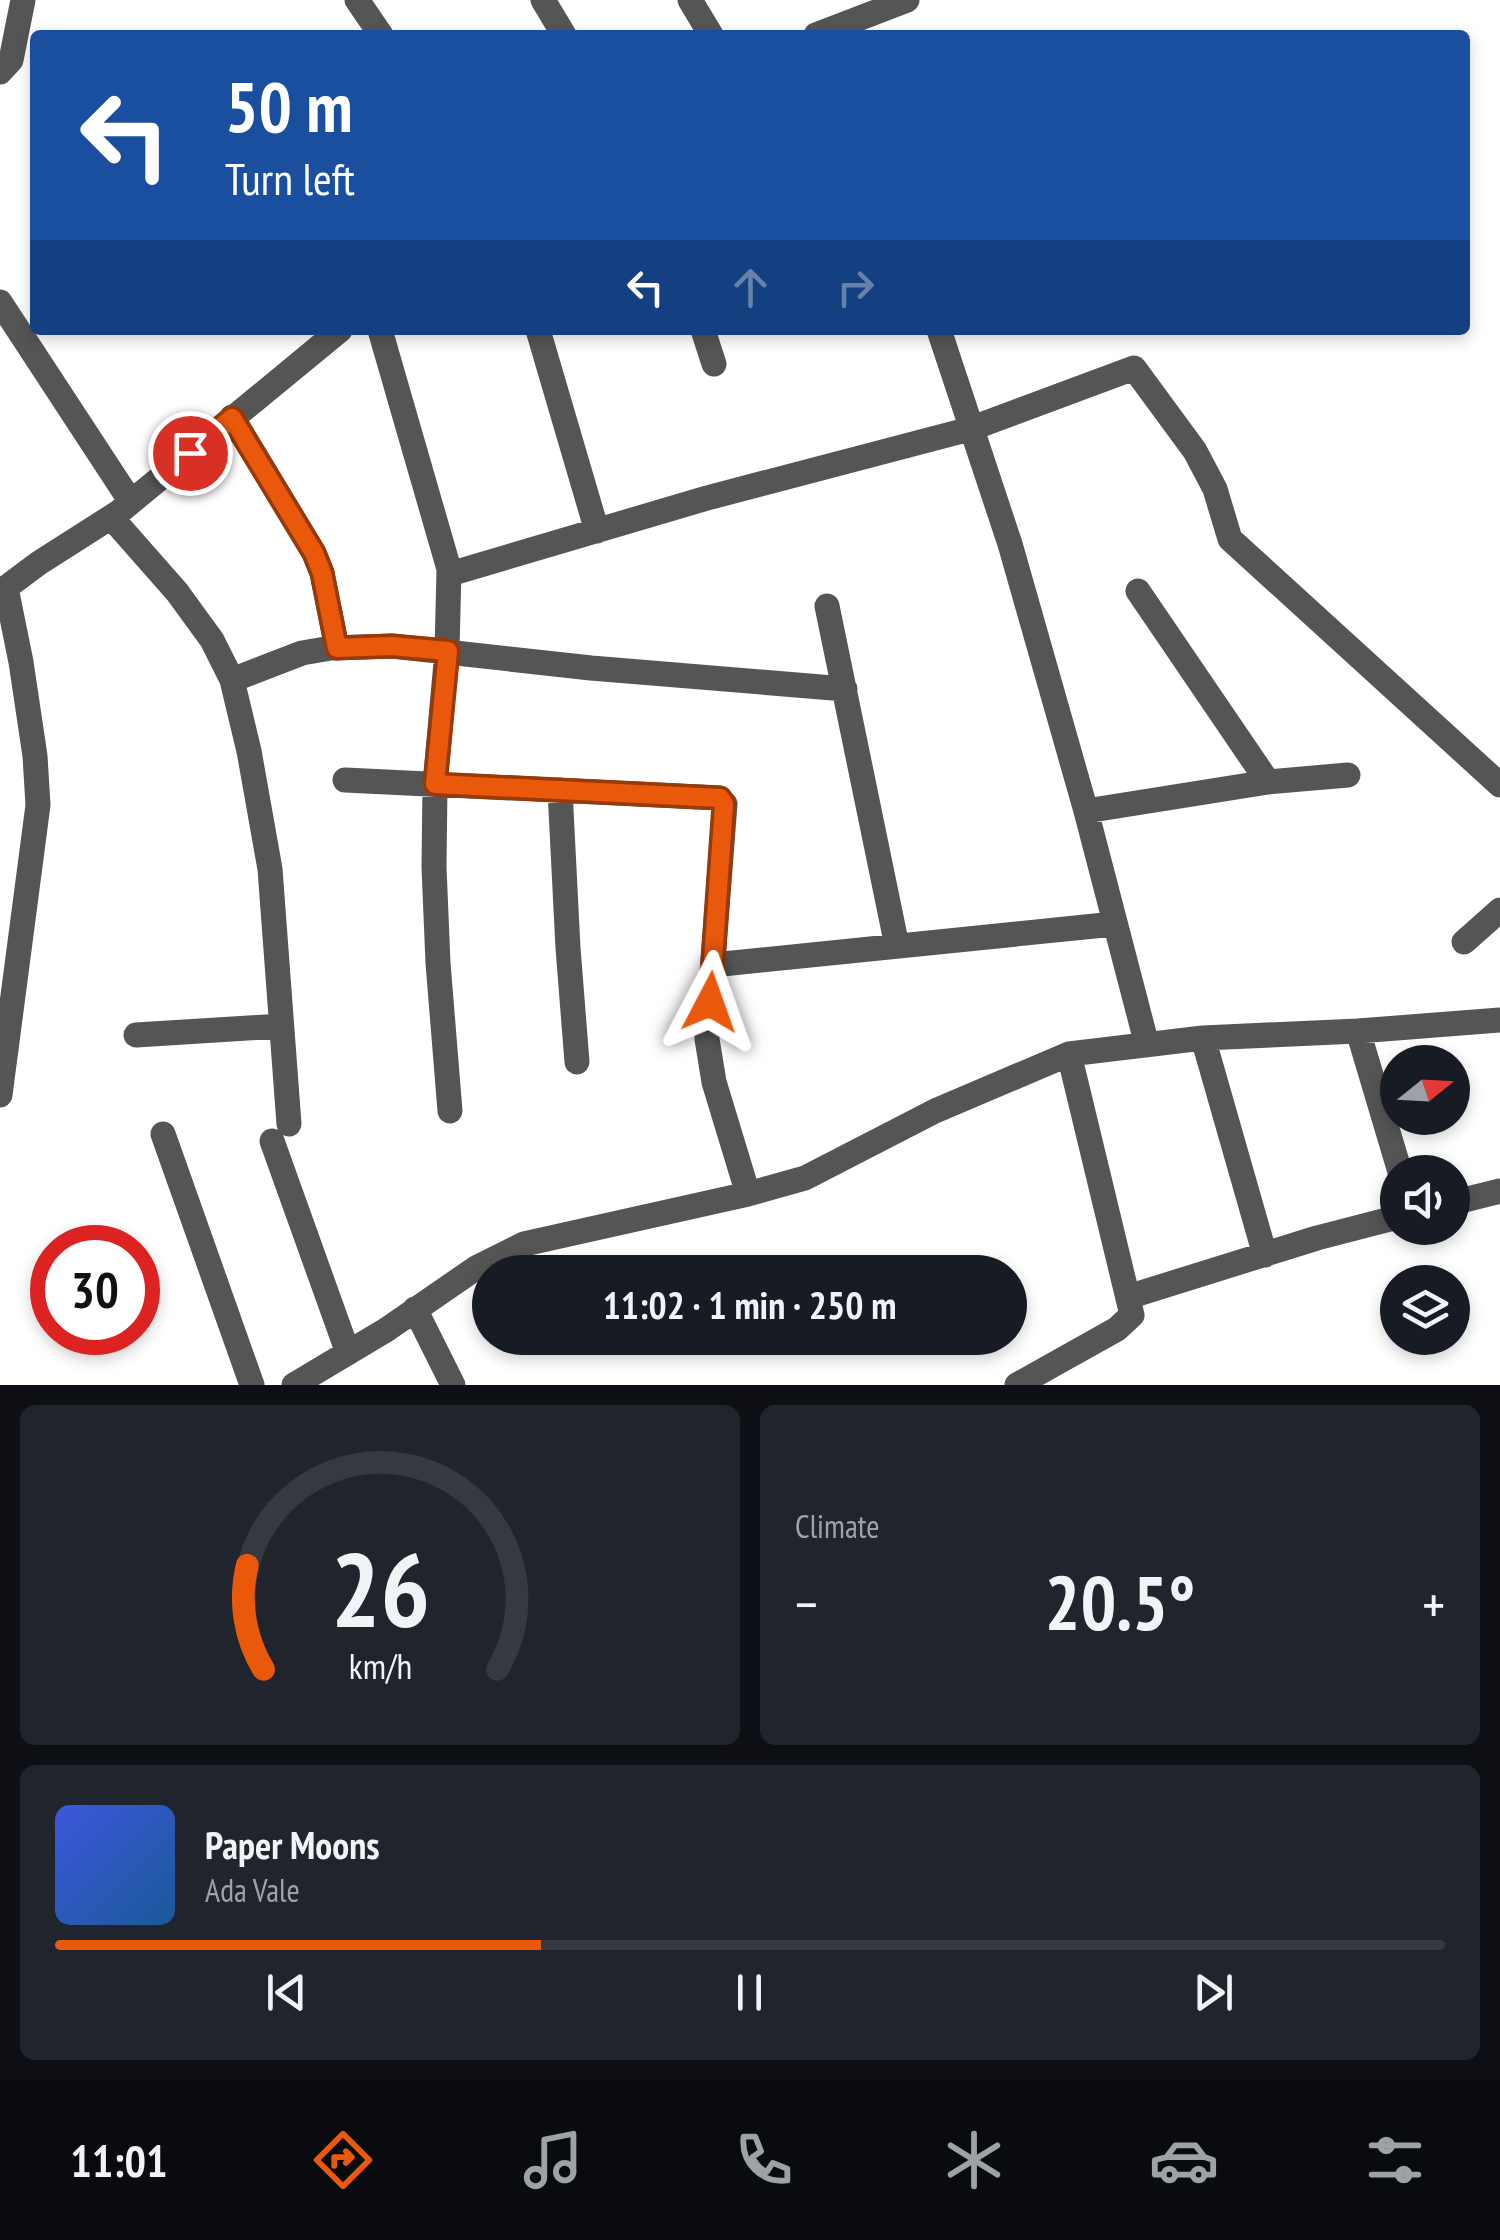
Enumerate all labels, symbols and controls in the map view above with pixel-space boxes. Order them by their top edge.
text: 50 m [225,61,353,151]
icon: left [60,70,190,200]
text: Turn left [225,149,355,207]
icon: left [618,260,673,315]
icon: ahead [723,260,778,315]
icon: right [828,260,883,315]
pin [148,411,233,496]
icon: arrive [163,426,218,481]
position arrow [658,950,762,1054]
north arrow [1380,1045,1470,1135]
map controls [1380,1045,1470,1355]
button: sound [1380,1155,1470,1245]
speed limit sign: 30 [30,1225,160,1355]
button: layers [1380,1265,1470,1355]
text: 11:02 · 1 min · 250 m [603,1280,896,1329]
text: Climate [795,1505,879,1547]
text: 26 [330,1521,430,1656]
text: 20.5° [1045,1554,1195,1651]
text: − [795,1568,818,1639]
text: + [1422,1568,1445,1639]
text: km/h [348,1643,412,1689]
text: Paper Moons [205,1820,380,1869]
text: Ada Vale [205,1869,300,1911]
icon: previous [259,1965,314,2020]
icon: pause [722,1965,777,2020]
icon: next [1186,1965,1241,2020]
icon: directions [308,2125,378,2195]
icon: music [518,2125,588,2195]
icon: phone [729,2125,799,2195]
icon: climate [939,2125,1009,2195]
icon: car [1149,2125,1219,2195]
icon: filters [1360,2125,1430,2195]
text: 11:01 [70,2131,168,2189]

